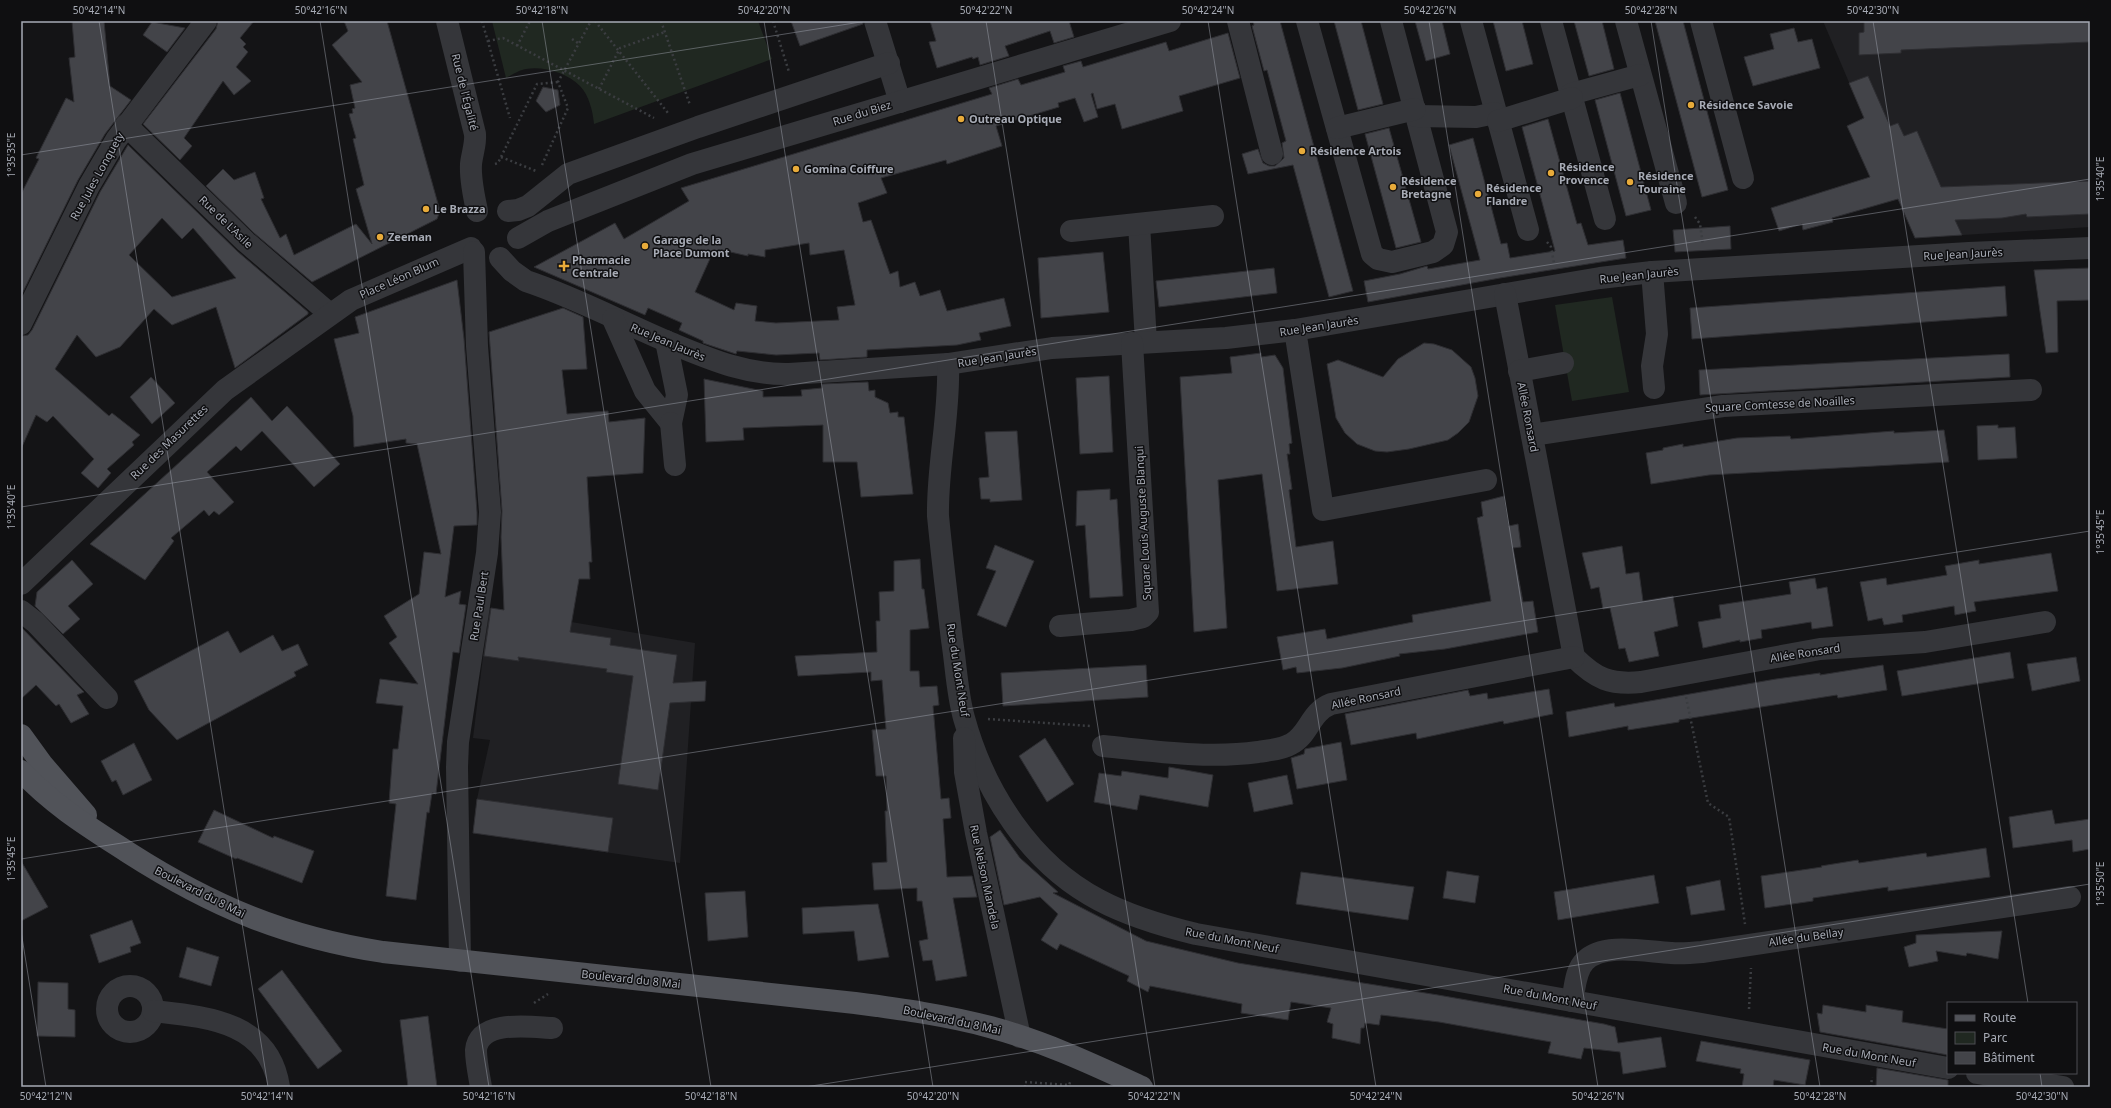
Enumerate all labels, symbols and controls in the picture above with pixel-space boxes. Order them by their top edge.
text: 50°42'14"N [73,3,125,17]
text: 50°42'16"N [295,3,347,17]
text: 50°42'18"N [516,3,568,17]
text: 50°42'20"N [738,3,790,17]
text: 50°42'22"N [960,3,1012,17]
text: 50°42'24"N [1182,3,1234,17]
text: 50°42'26"N [1404,3,1456,17]
text: 50°42'28"N [1625,3,1677,17]
text: 50°42'30"N [1847,3,1899,17]
street label: Rue de l'Égalité [449,52,482,132]
street label: Rue du Biez [831,97,893,129]
place label: Résidence Savoie [1699,97,1793,112]
marker: Résidence Savoie [1686,100,1696,110]
place label: Outreau Optique [969,111,1062,126]
marker: Outreau Optique [956,114,966,124]
street label: Rue Jules Lonquety [66,129,127,222]
text: 1°35'35"E [4,133,18,177]
place label: Résidence Artois [1310,143,1402,158]
marker: Résidence Artois [1297,146,1307,156]
text: 1°35'40"E [2093,157,2107,201]
place label: Résidence Provence [1559,159,1615,187]
place label: Gomina Coiffure [804,161,894,176]
marker: Gomina Coiffure [791,164,801,174]
marker: Résidence Provence [1546,168,1556,178]
place label: Résidence Touraine [1638,168,1694,196]
place label: Résidence Bretagne [1401,173,1457,201]
marker: Résidence Touraine [1625,177,1635,187]
place label: Résidence Flandre [1486,180,1542,208]
marker: Résidence Bretagne [1388,182,1398,192]
marker: Résidence Flandre [1473,189,1483,199]
street label: Rue de L'Asile [196,192,256,251]
place label: Le Brazza [434,201,486,216]
marker: Le Brazza [421,204,431,214]
place label: Zeeman [388,229,432,244]
marker: Zeeman [375,232,385,242]
place label: Garage de la Place Dumont [653,232,730,260]
marker: Garage de la Place Dumont [640,241,650,251]
street label: Rue Jean Jaurès [1923,244,2003,263]
place label: Pharmacie Centrale [572,252,631,280]
street label: Place Léon Blum [357,253,441,302]
marker: Pharmacie Centrale [559,261,569,271]
street label: Rue Jean Jaurès [1599,263,1679,286]
street label: Rue Jean Jaurès [1278,312,1359,339]
street label: Rue Jean Jaurès [629,319,708,364]
street label: Rue Jean Jaurès [956,343,1037,370]
street label: Allée Ronsard [1514,381,1543,453]
street label: Square Comtesse de Noailles [1705,392,1855,415]
street label: Rue des Masurettes [127,401,211,482]
street label: Square Louis Auguste Blanqui [1131,446,1154,601]
text: 1°35'40"E [4,485,18,529]
text: 1°35'45"E [2093,510,2107,554]
street label: Rue Paul Bert [466,570,491,642]
street label: Rue du Mont Neuf [944,622,973,719]
street label: Allée Ronsard [1769,640,1841,665]
street label: Allée Ronsard [1330,683,1402,712]
street label: Rue Nelson Mandela [967,823,1004,931]
text: 1°35'45"E [4,837,18,881]
street label: Boulevard du 8 Mai [152,862,248,921]
text: 1°35'50"E [2093,862,2107,906]
street label: Rue du Mont Neuf [1184,923,1281,956]
street label: Allée du Bellay [1768,924,1845,949]
street label: Boulevard du 8 Mai [581,966,681,991]
street label: Rue du Mont Neuf [1502,980,1599,1013]
street label: Boulevard du 8 Mai [902,1002,1002,1037]
legend [1947,1002,2077,1074]
text: Route [1983,1009,2016,1026]
text: Parc [1983,1029,2008,1046]
street label: Rue du Mont Neuf [1821,1039,1918,1070]
text: Bâtiment [1983,1049,2035,1066]
text: 50°42'12"N [20,1089,72,1103]
text: 50°42'14"N [241,1089,293,1103]
text: 50°42'16"N [463,1089,515,1103]
text: 50°42'18"N [685,1089,737,1103]
text: 50°42'20"N [907,1089,959,1103]
text: 50°42'22"N [1128,1089,1180,1103]
text: 50°42'24"N [1350,1089,1402,1103]
text: 50°42'26"N [1572,1089,1624,1103]
text: 50°42'28"N [1794,1089,1846,1103]
text: 50°42'30"N [2016,1089,2068,1103]

